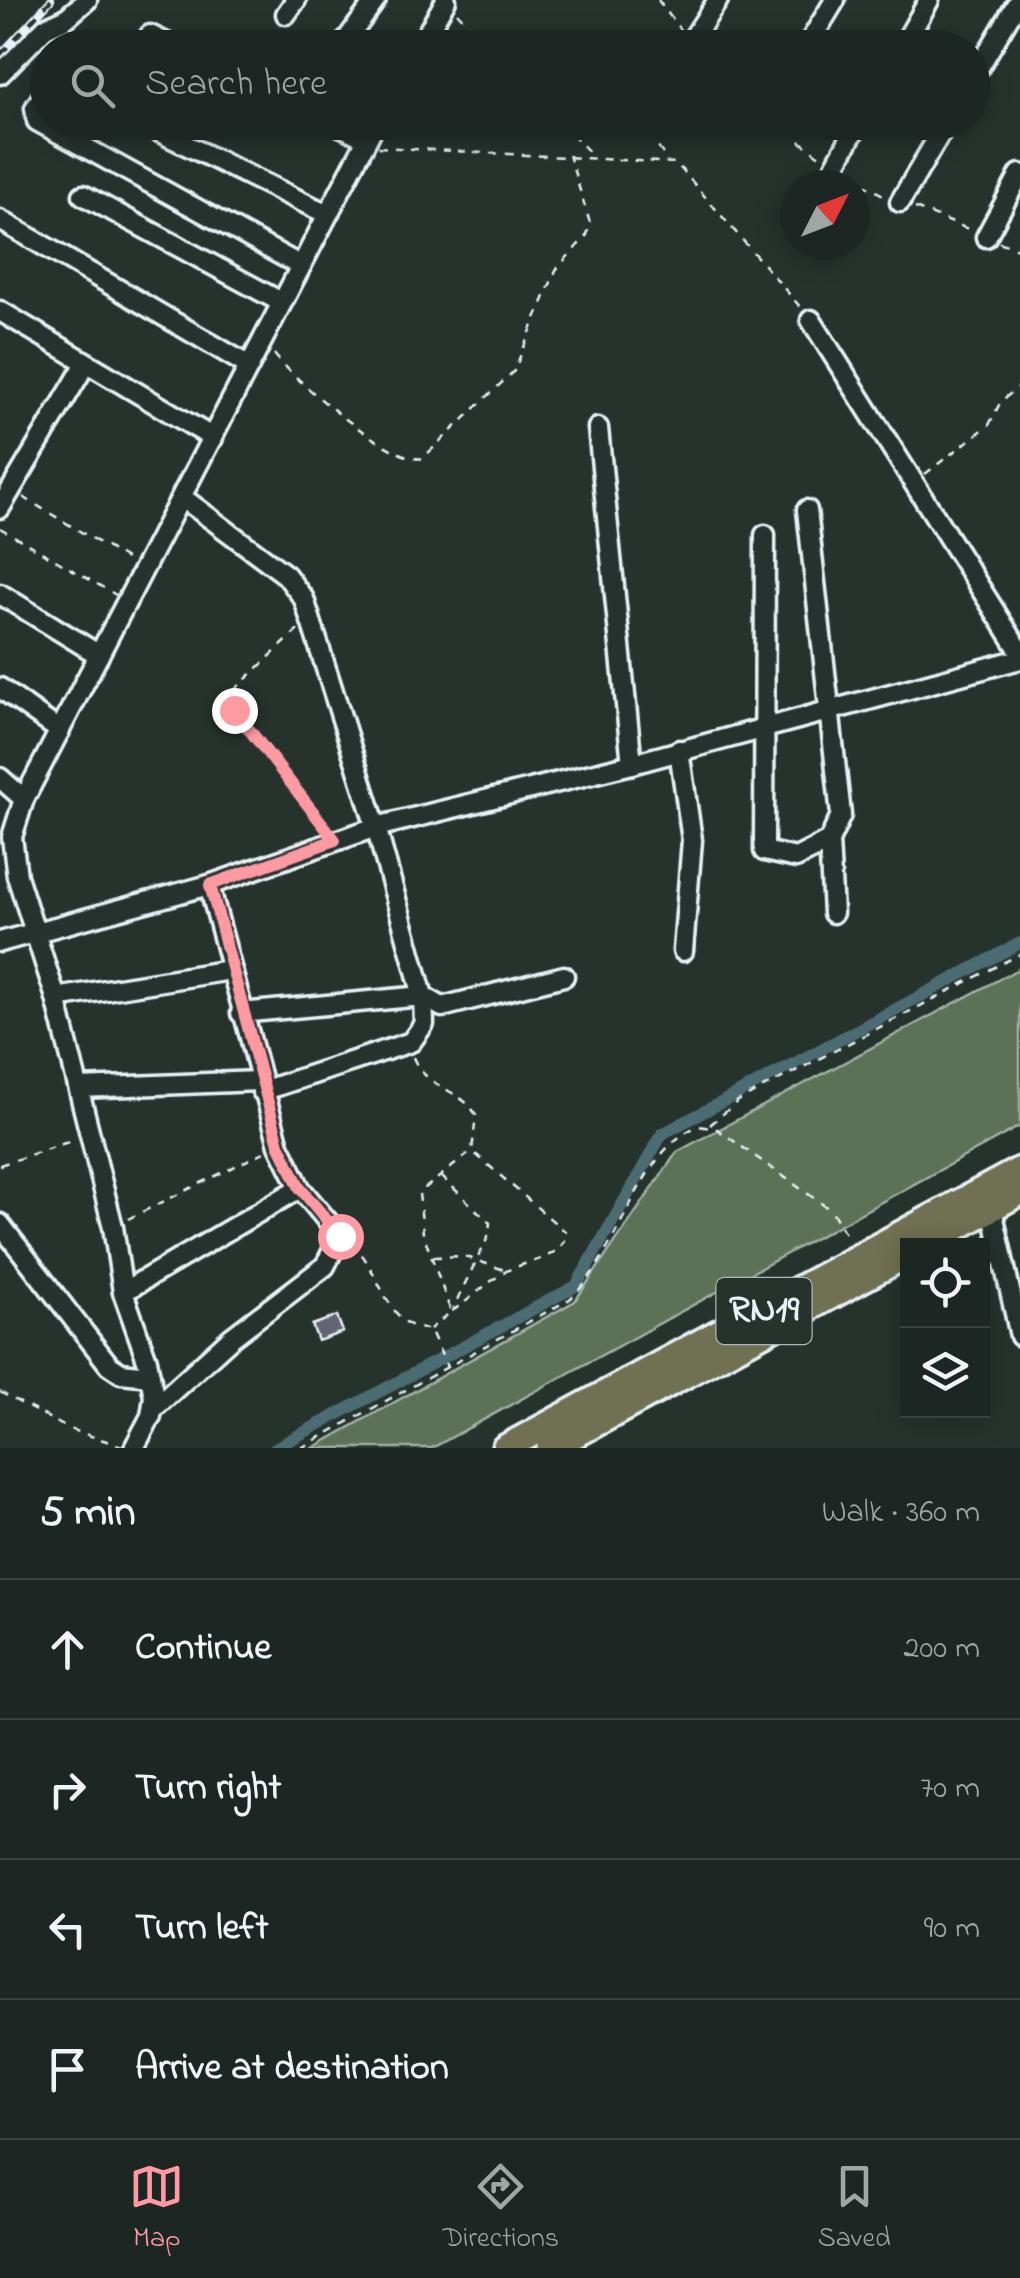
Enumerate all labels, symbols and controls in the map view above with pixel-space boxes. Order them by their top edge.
search box [30,30,990,140]
text: Search here [145,57,327,113]
icon: search [65,58,120,113]
north arrow [780,170,870,260]
route end [212,688,258,734]
route start [318,1214,364,1260]
map controls [900,1238,990,1418]
button: locate [900,1238,990,1328]
road number: RN19 [716,1278,812,1344]
button: layers [900,1328,990,1418]
text: 5 min [40,1483,135,1544]
text: Walk · 360 m [822,1490,980,1537]
text: Continue [135,1621,271,1677]
icon: ahead [40,1622,95,1677]
text: 200 m [904,1626,980,1673]
text: Turn right [135,1761,281,1817]
icon: right [40,1762,95,1817]
text: 70 m [920,1766,980,1813]
text: Turn left [135,1901,268,1957]
icon: left [40,1902,95,1957]
text: 90 m [924,1906,980,1953]
text: Arrive at destination [135,2041,449,2097]
icon: arrive [40,2042,95,2097]
tab: Map [129,2159,184,2260]
tab: Directions [443,2159,559,2260]
tab: Saved [818,2159,891,2260]

